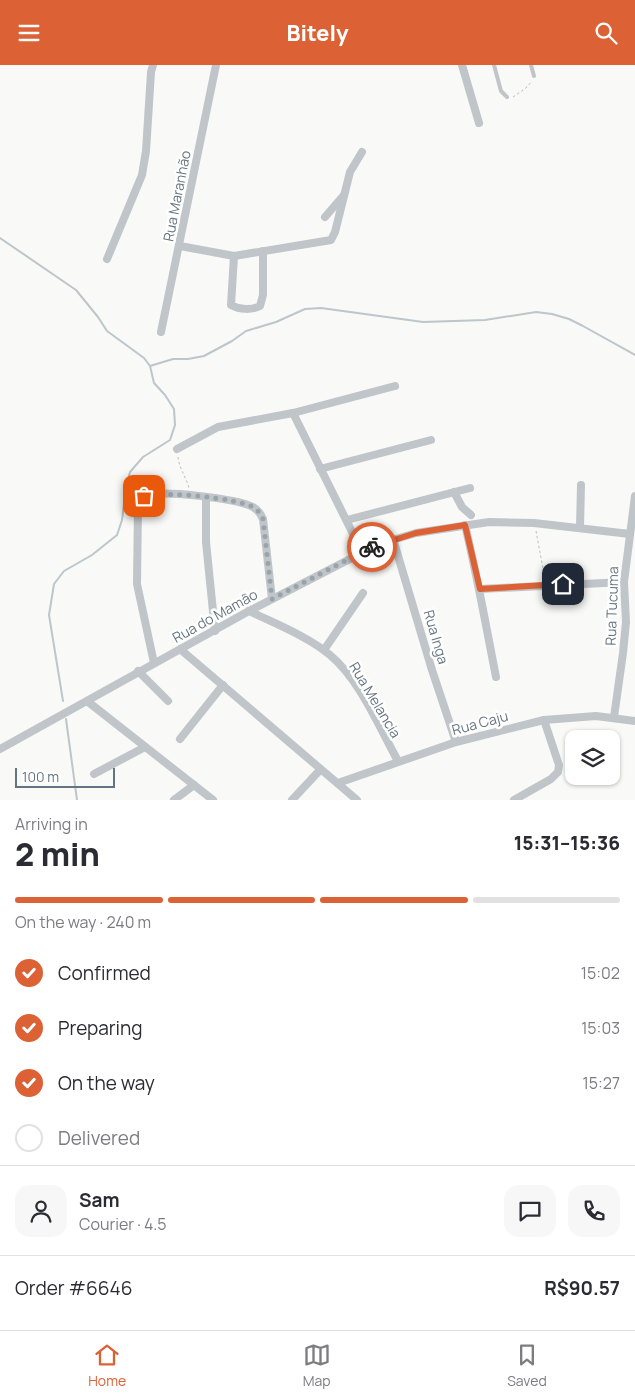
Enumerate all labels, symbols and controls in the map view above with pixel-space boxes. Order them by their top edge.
text: Bitely [286,18,349,48]
icon: menu [15,19,43,47]
icon: search [592,19,620,47]
street label: Rua Maranhão [158,149,195,243]
pin [123,475,165,517]
icon: bag [130,482,158,510]
courier [347,522,397,572]
icon: bike [358,533,386,561]
pin [542,563,584,605]
street label: Rua Tucuma [601,566,622,646]
icon: home [549,570,577,598]
street label: Rua do Mamão [169,584,261,647]
street label: Rua Inga [420,608,453,666]
street label: Rua Melancia [345,658,406,741]
street label: Rua Caju [450,706,510,739]
map controls [565,730,620,785]
button: layers [565,730,620,785]
scale bar [15,765,115,788]
text: 100 m [22,767,59,786]
text: Arriving in [15,813,88,835]
text: 15:31–15:36 [514,830,620,856]
text: 2 min [15,832,100,876]
text: On the way · 240 m [15,911,151,933]
icon: check [15,959,43,987]
text: Confirmed [58,960,151,986]
text: 15:02 [581,962,620,984]
icon: check [15,1014,43,1042]
text: Preparing [58,1015,143,1041]
text: 15:03 [581,1017,620,1039]
icon: check [15,1069,43,1097]
text: On the way [58,1070,155,1096]
text: 15:27 [583,1072,620,1094]
text: Delivered [58,1125,140,1151]
button: person [15,1185,67,1237]
button: chat [504,1185,556,1237]
button: phone [568,1185,620,1237]
text: Sam [79,1187,120,1213]
text: Courier · 4.5 [79,1213,166,1235]
text: Order #6646 [15,1275,132,1301]
text: R$90.57 [544,1275,620,1301]
tab: Home [88,1341,126,1390]
tab: Map [303,1341,331,1390]
tab: Saved [507,1341,547,1390]

